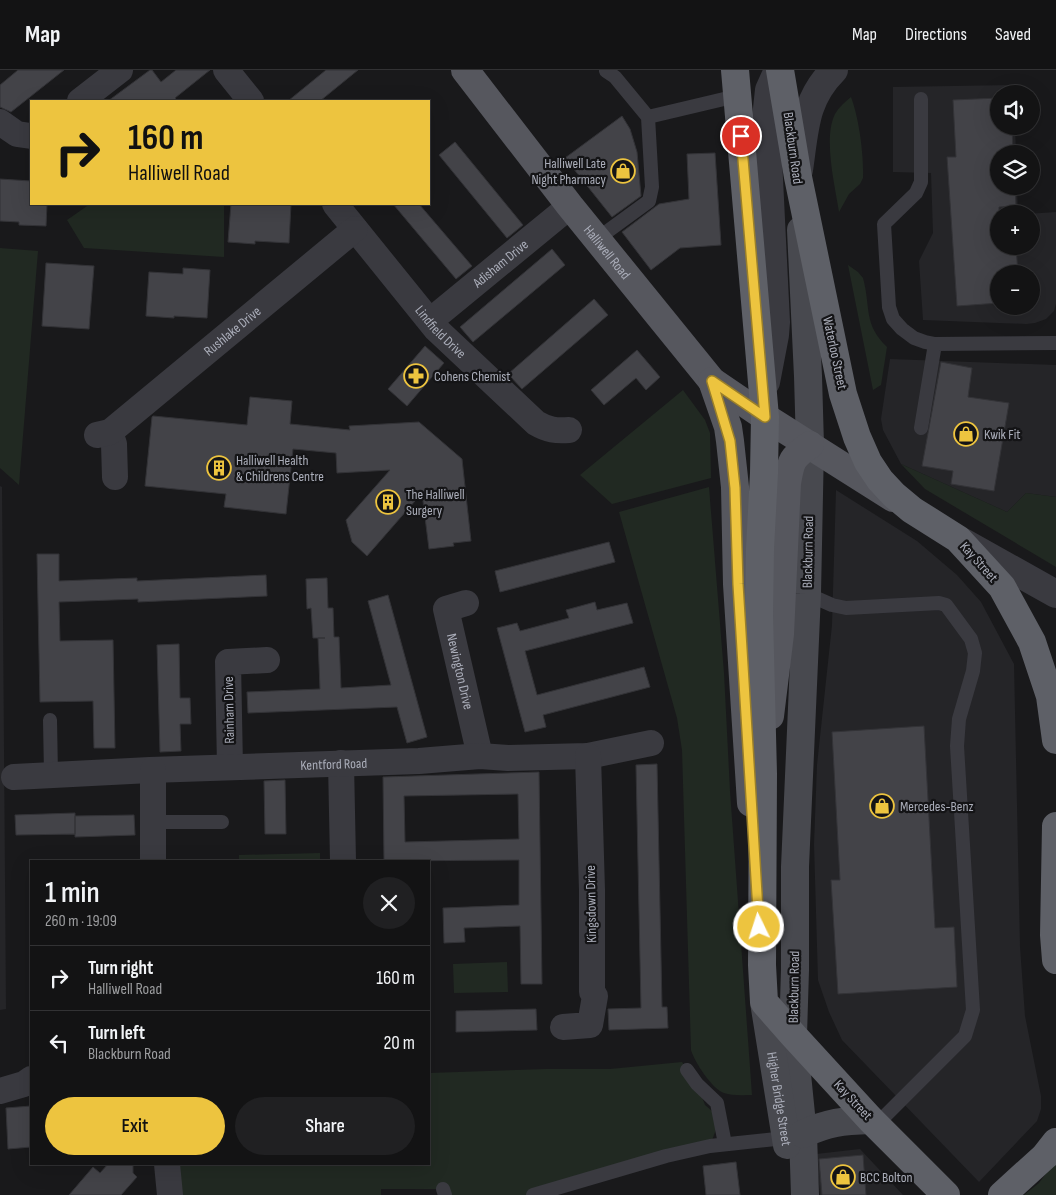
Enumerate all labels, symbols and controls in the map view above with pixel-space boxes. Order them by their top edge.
text: Map [25,20,60,49]
text: Map [852,24,877,45]
text: Directions [905,24,967,45]
text: Saved [995,24,1031,45]
map controls [990,85,1040,315]
button: sound [990,85,1040,135]
street label: Blackburn Road [780,111,806,185]
pin [720,115,762,157]
text: 160 m [128,117,204,160]
icon: right [45,120,110,185]
icon: arrive [727,122,755,150]
button: layers [990,145,1040,195]
place label: Halliwell Late Night Pharmacy [531,155,607,188]
shop icon: Halliwell Late Night Pharmacy [610,158,636,184]
text: Halliwell Road [128,160,230,187]
button: + [990,205,1040,255]
street label: Halliwell Road [580,221,634,283]
street label: Adisham Drive [468,236,531,292]
button: − [990,265,1040,315]
street label: Rushlake Drive [200,302,264,359]
street label: Lindfield Drive [412,302,470,362]
street label: Waterloo Street [819,315,851,391]
pharmacy icon: Cohens Chemist [403,363,429,389]
place label: Cohens Chemist [434,368,511,385]
shop icon: Kwik Fit [953,421,979,447]
place label: Kwik Fit [984,426,1021,443]
place label: Halliwell Health & Childrens Centre [236,452,324,485]
building icon: Halliwell Health & Childrens Centre [206,455,232,481]
place label: The Halliwell Surgery [406,486,465,519]
building icon: The Halliwell Surgery [375,489,401,515]
street label: Blackburn Road [799,516,817,588]
street label: Kay Street [956,538,1002,586]
street label: Newington Drive [443,632,477,711]
street label: Rainham Drive [220,676,238,744]
street label: Kentford Road [300,754,368,773]
shop icon: Mercedes-Benz [869,793,895,819]
place label: Mercedes-Benz [900,798,973,815]
street label: Kingsdown Drive [582,865,600,943]
text: 1 min [45,875,100,911]
button: close [363,877,415,929]
position arrow [732,900,784,952]
text: 260 m · 19:09 [45,912,117,931]
street label: Blackburn Road [785,951,803,1023]
text: Turn right [88,957,153,980]
icon: right [45,964,73,992]
text: 160 m [376,967,415,990]
text: Halliwell Road [88,980,162,999]
text: Turn left [88,1022,145,1045]
icon: left [45,1029,73,1057]
text: 20 m [383,1032,415,1055]
text: Blackburn Road [88,1045,171,1064]
street label: Higher Bridge Street [764,1051,795,1147]
street label: Kay Street [830,1076,876,1124]
button: Exit [45,1097,225,1155]
button: Share [235,1097,415,1155]
shop icon: BCC Bolton [830,1164,856,1190]
place label: BCC Bolton [860,1169,913,1186]

